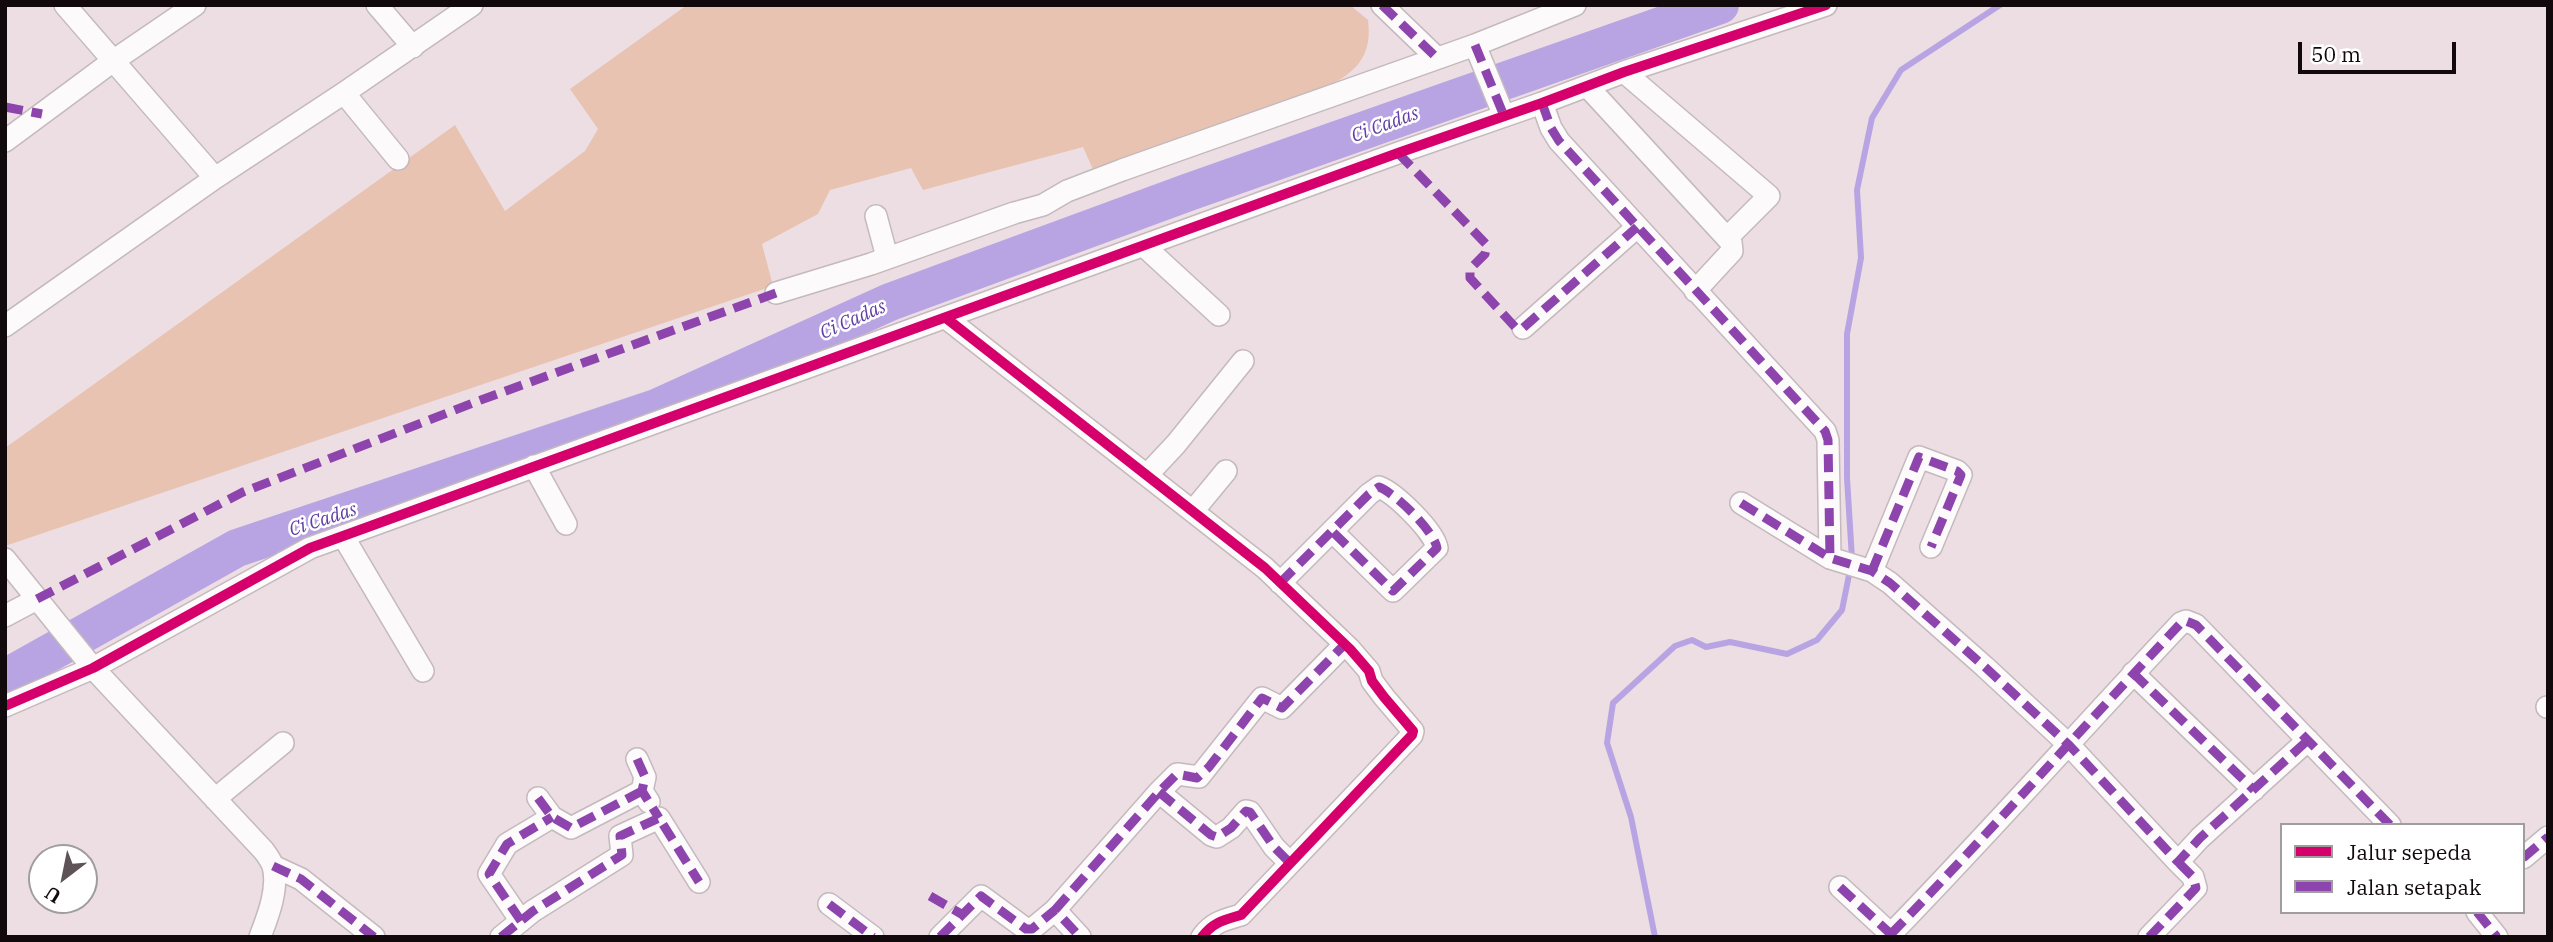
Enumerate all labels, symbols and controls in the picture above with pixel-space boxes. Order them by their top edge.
scale bar [2301,28,2458,72]
text: 50 m [2311,40,2361,68]
water label: Ci Cadas [1348,102,1422,148]
water label: Ci Cadas [816,295,890,345]
water label: Ci Cadas [286,498,360,542]
legend [2280,823,2525,914]
text: Jalur sepeda [2347,838,2472,866]
north arrow [28,844,98,914]
text: Jalan setapak [2347,873,2481,901]
text: U [40,881,65,909]

